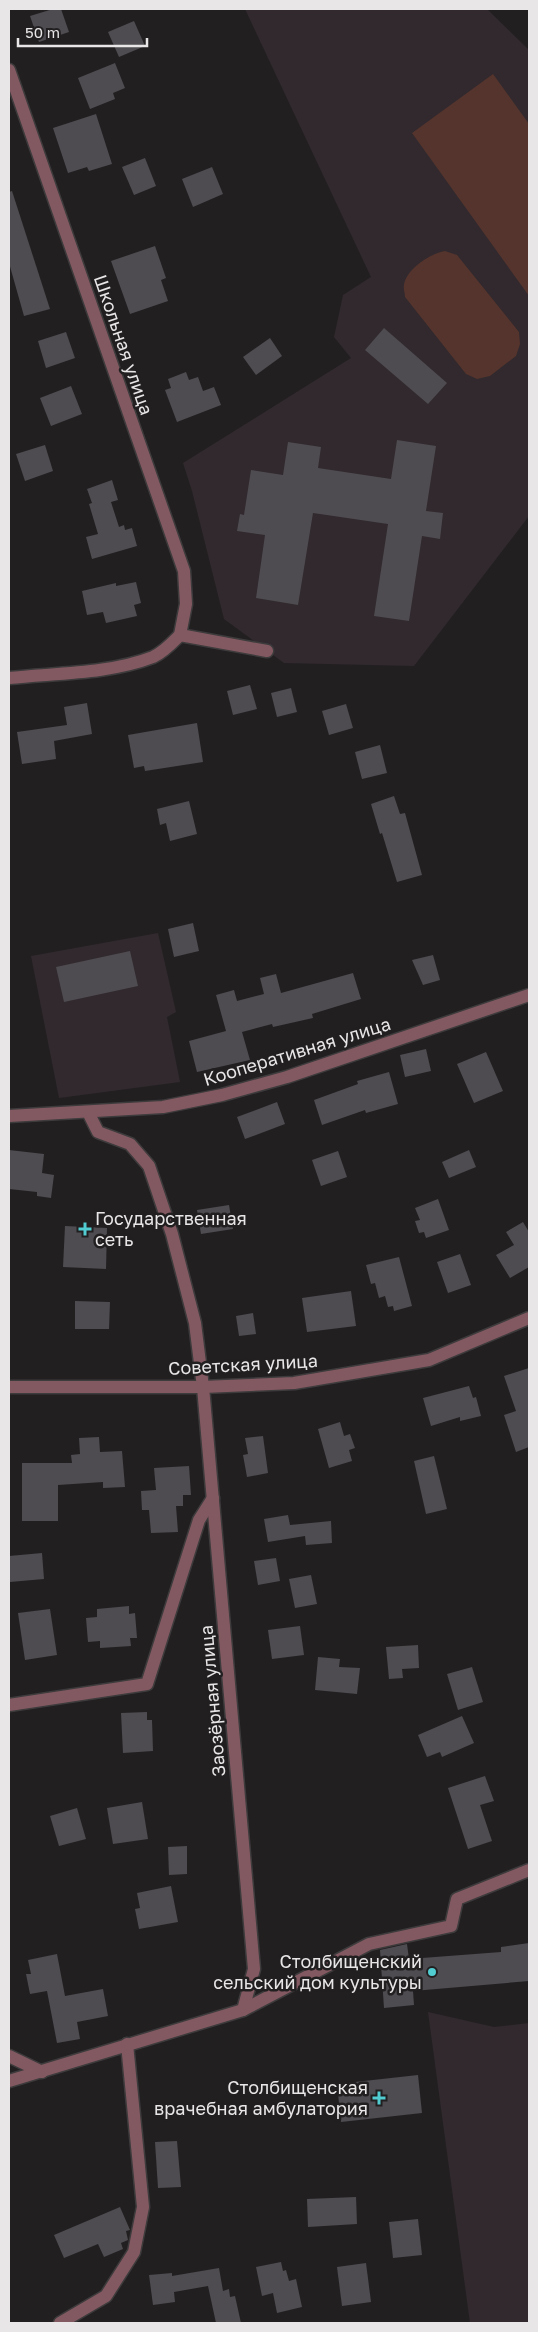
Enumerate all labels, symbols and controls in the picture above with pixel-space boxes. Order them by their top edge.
scale bar [18,15,146,47]
text: 50 m [25,23,60,41]
street label: Школьная улица [90,272,158,418]
street label: Кооперативная улица [200,1012,393,1090]
place label: Государственная сеть [95,1207,247,1250]
marker: Государственная сеть [79,1223,91,1235]
street label: Советская улица [168,1349,318,1379]
street label: Заозёрная улица [194,1624,230,1778]
place label: Столбищенский сельский дом культуры [213,1950,422,1993]
marker: Столбищенский сельский дом культуры [426,1966,438,1978]
place label: Столбищенская врачебная амбулатория [154,2076,368,2119]
marker: Столбищенская врачебная амбулатория [372,2091,386,2105]

